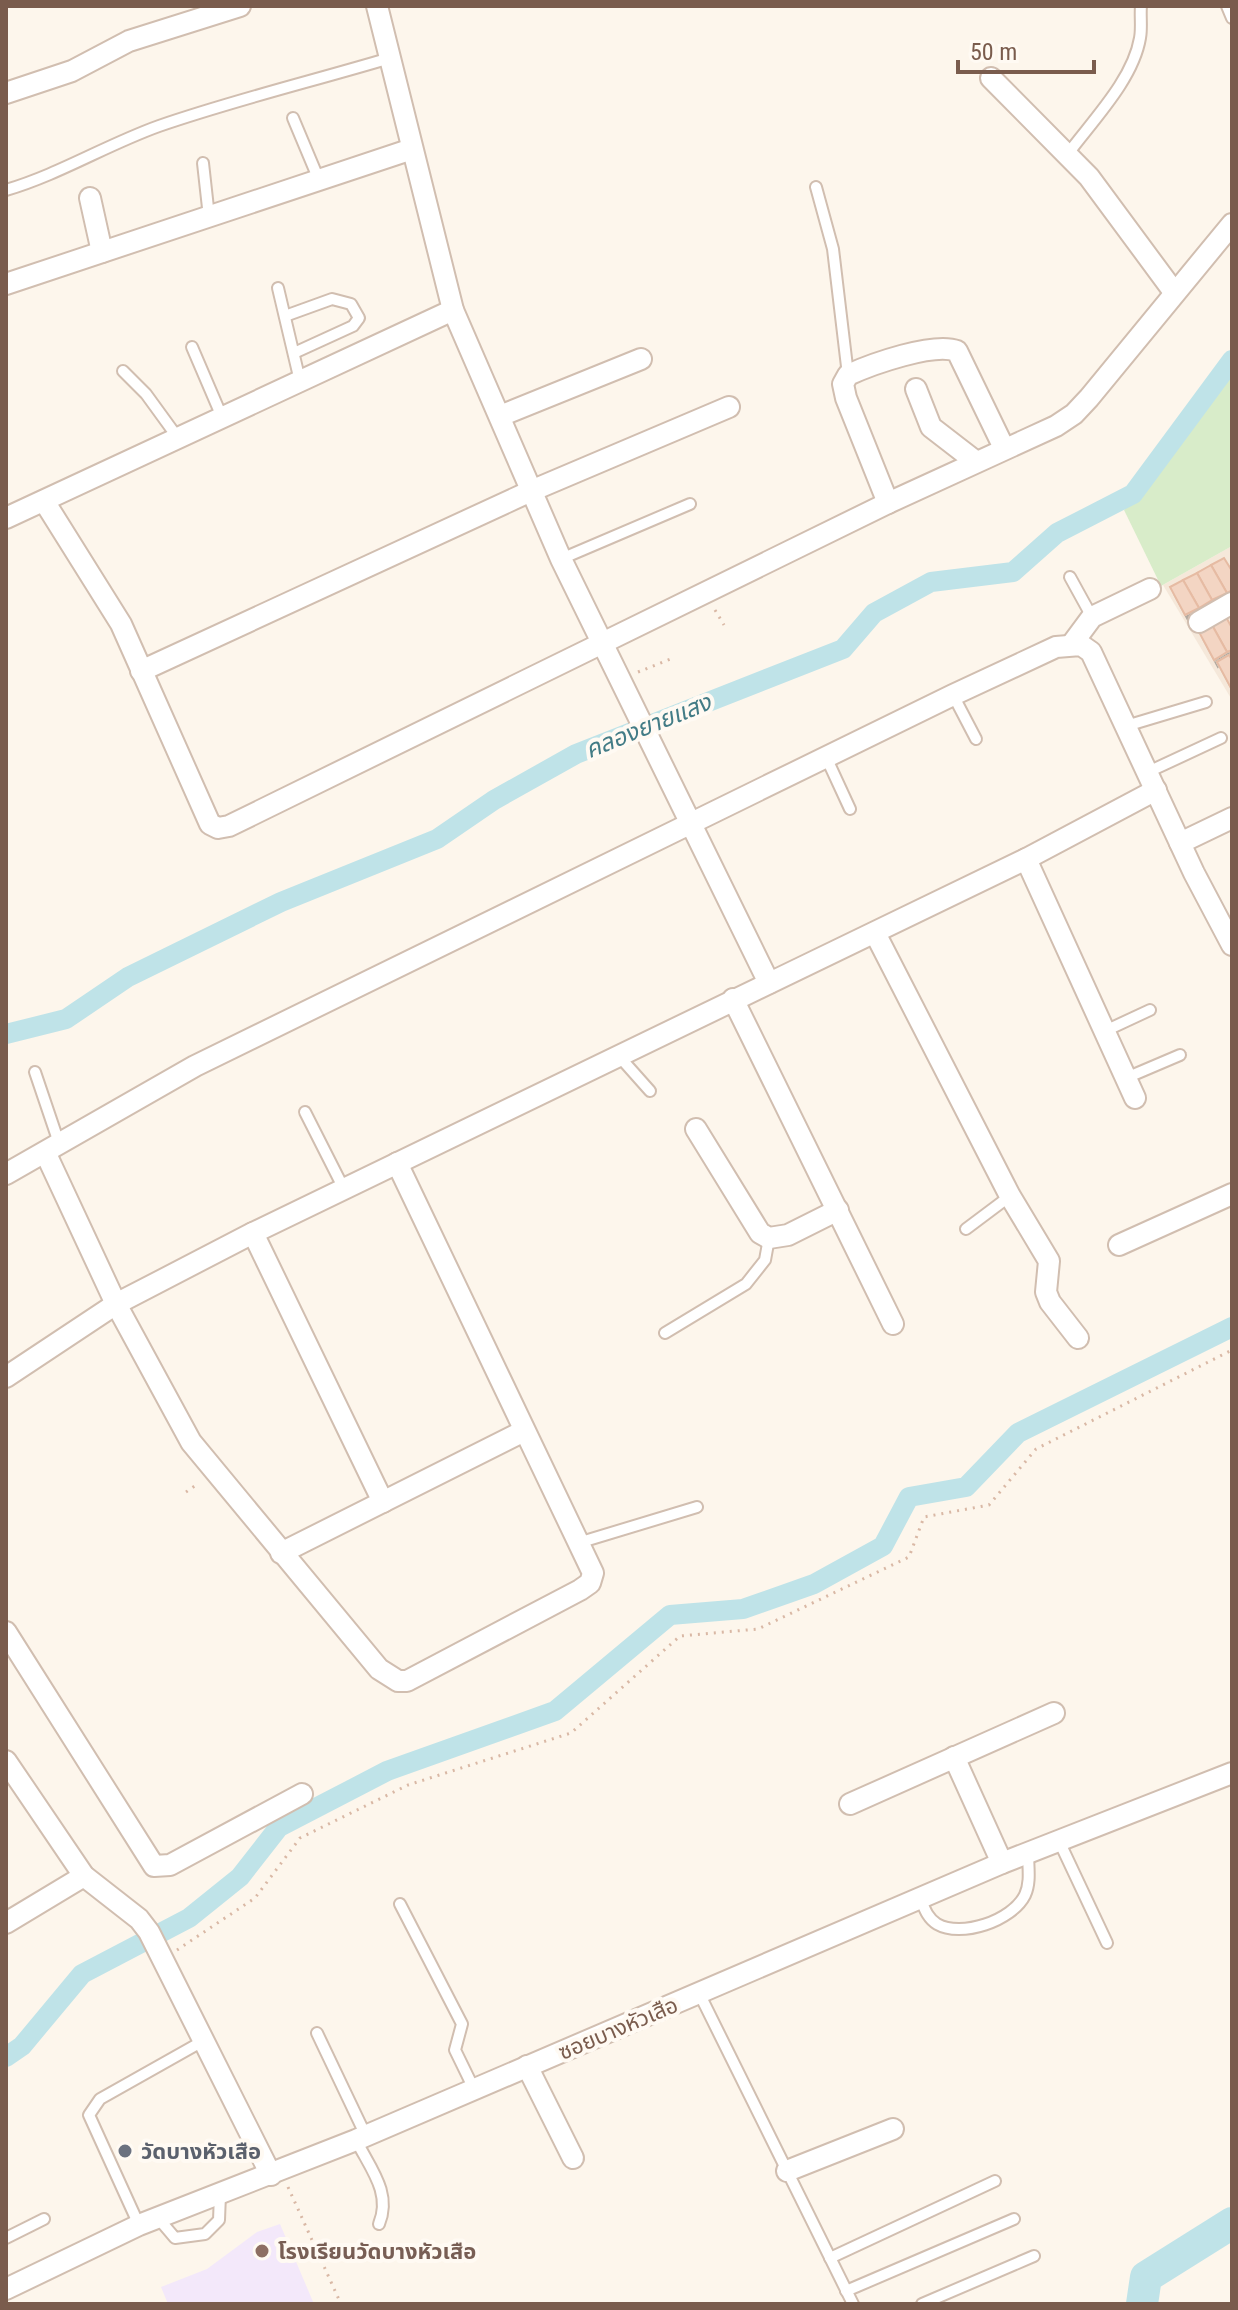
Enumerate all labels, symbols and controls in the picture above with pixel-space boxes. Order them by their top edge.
scale bar [958,24,1094,74]
text: 50 m [970,38,1017,66]
water label: คลองยายแสง [581,688,716,764]
street label: ซอยบางหัวเสือ [555,1992,682,2065]
place label: วัดบางหัวเสือ [141,2139,261,2164]
marker: วัดบางหัวเสือ [116,2142,134,2160]
place label: โรงเรียนวัดบางหัวเสือ [278,2239,476,2264]
marker: โรงเรียนวัดบางหัวเสือ [253,2242,271,2260]

